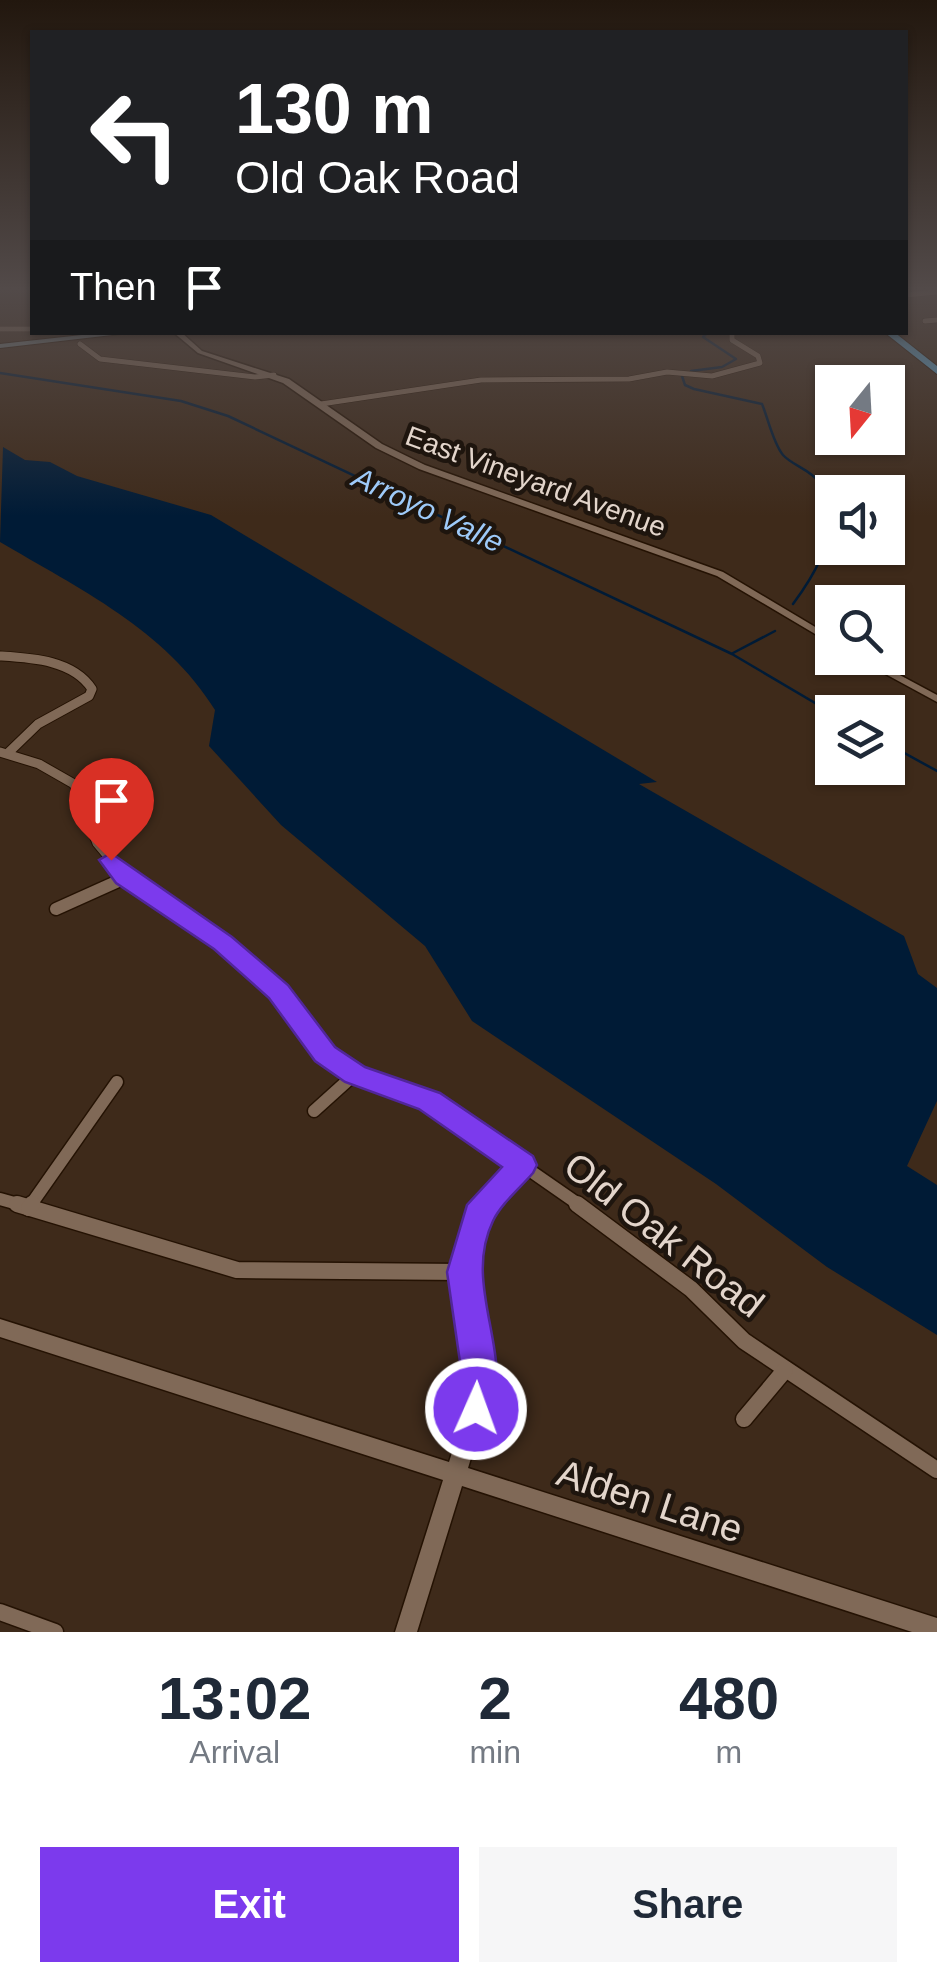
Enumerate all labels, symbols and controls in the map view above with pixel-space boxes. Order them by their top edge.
icon: left [70,70,200,200]
text: 130 m [235,70,433,148]
text: Old Oak Road [235,152,520,203]
icon: arrive [177,260,232,315]
text: Then [70,266,157,308]
north arrow [815,365,905,455]
map controls [815,365,905,785]
street label: East Vineyard Avenue [402,420,670,543]
water label: Arroyo Valle [346,459,509,559]
button: sound [815,475,905,565]
button: search [815,585,905,675]
button: layers [815,695,905,785]
pin [69,758,154,861]
icon: arrive [84,773,139,828]
street label: Old Oak Road [556,1144,772,1326]
position arrow [424,1357,528,1461]
street label: Alden Lane [552,1451,748,1551]
text: 13:02 [158,1665,311,1732]
text: 2 [478,1665,512,1732]
text: 480 [679,1665,779,1732]
text: Arrival [189,1734,280,1770]
text: min [469,1734,521,1770]
text: m [716,1734,742,1770]
button: Exit [40,1847,459,1962]
button: Share [479,1847,897,1962]

